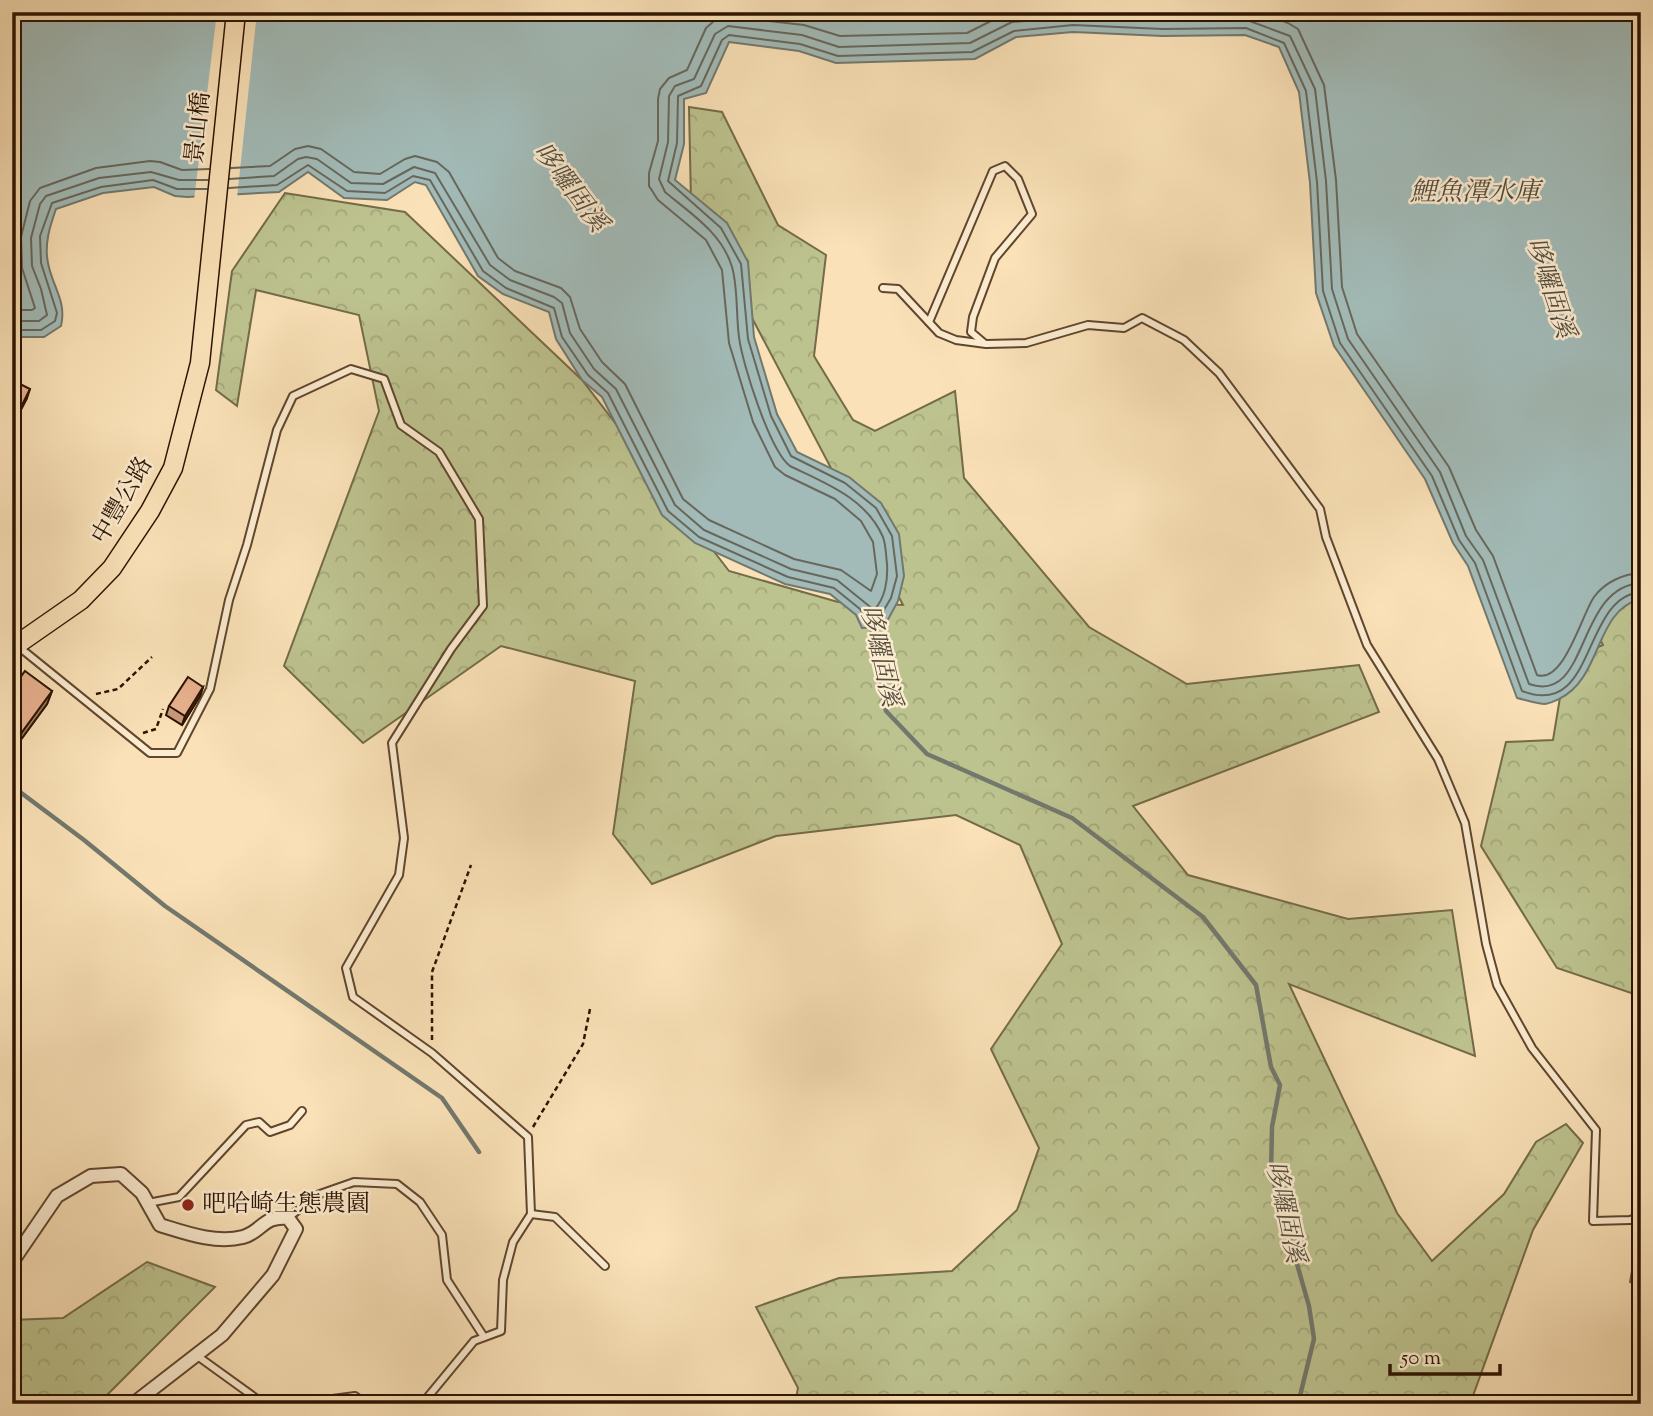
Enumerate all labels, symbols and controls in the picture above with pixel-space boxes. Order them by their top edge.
street label: 景山橋 [178,90,220,166]
water label: 哆囉固溪 [523,135,617,243]
water label: 鯉魚潭水庫 [1410,175,1544,212]
water label: 哆囉固溪 [1515,233,1584,346]
street label: 中豐公路 [84,451,162,551]
water label: 哆囉固溪 [849,601,909,714]
water label: 哆囉固溪 [1255,1157,1314,1270]
place label: 吧哈崎生態農園 [202,1188,370,1222]
marker: 吧哈崎生態農園 [180,1197,196,1213]
scale bar [1390,1332,1501,1376]
text: 50 m [1400,1344,1441,1374]

